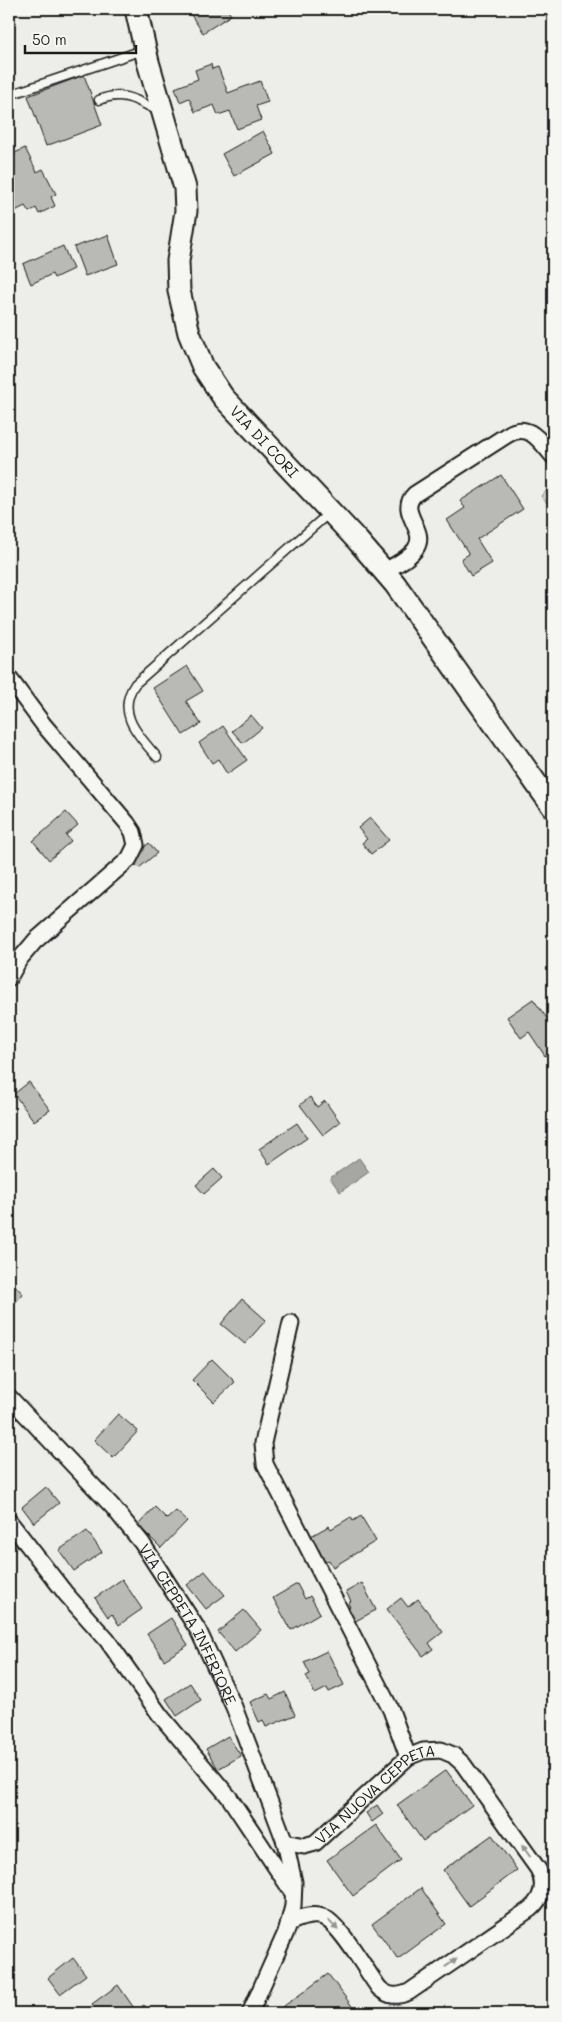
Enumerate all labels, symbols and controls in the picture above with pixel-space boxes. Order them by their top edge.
scale bar [25,22,136,54]
text: 50 m [32,29,67,49]
street label: VIA DI CORI [226,401,304,482]
street label: VIA CEPPETA INFERIORE [135,1539,242,1708]
street label: VIA NUOVA CEPPETA [311,1740,436,1848]
one-way arrow [521,1845,531,1858]
one-way arrow [327,1919,339,1931]
one-way arrow [444,1958,458,1968]

